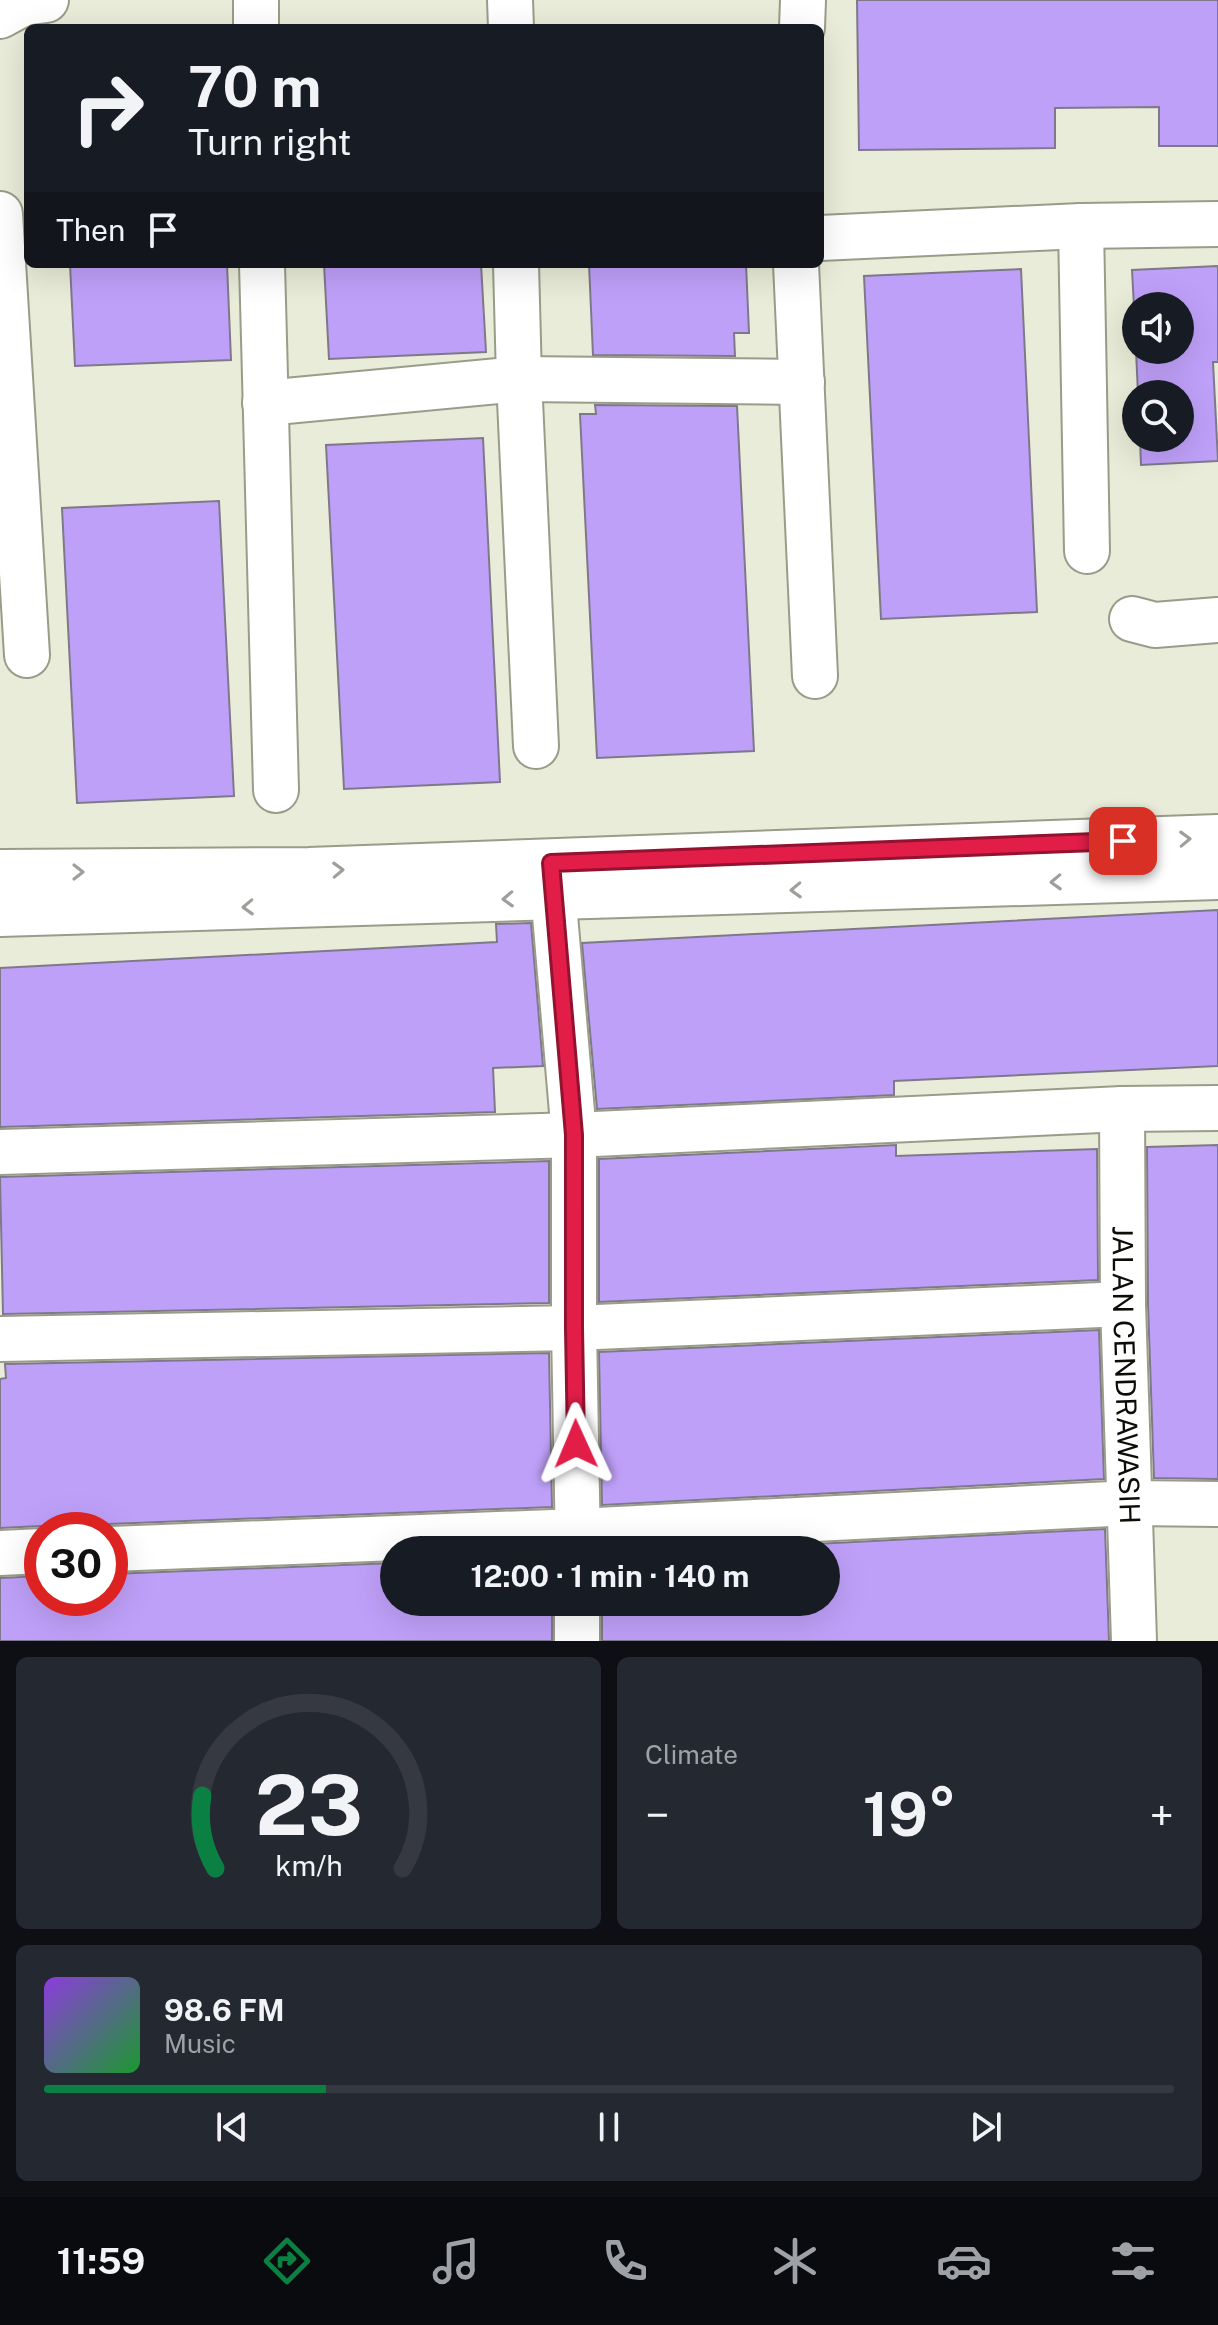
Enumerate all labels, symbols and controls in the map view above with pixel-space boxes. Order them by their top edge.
text: 70 m [188,54,321,120]
icon: right [56,56,160,160]
text: Turn right [188,121,351,163]
icon: arrive [141,208,185,252]
text: Then [56,212,125,248]
map controls [1122,292,1194,452]
button: sound [1122,292,1194,364]
button: search [1122,380,1194,452]
pin [1089,807,1157,875]
icon: arrive [1101,819,1145,863]
one-way arrow [1179,830,1192,847]
one-way arrow [332,861,345,878]
one-way arrow [72,863,85,881]
one-way arrow [1049,874,1062,891]
one-way arrow [789,882,802,899]
one-way arrow [501,890,514,908]
one-way arrow [241,898,254,915]
street label: JALAN CENDRAWASIH [1107,1226,1147,1525]
position arrow [534,1402,618,1486]
speed limit sign: 30 [24,1512,128,1616]
text: 12:00 · 1 min · 140 m [471,1558,749,1594]
text: Climate [645,1739,738,1770]
text: 23 [254,1756,363,1854]
text: 19° [863,1779,956,1850]
text: − [645,1789,669,1841]
text: + [1150,1789,1174,1841]
text: km/h [275,1849,342,1882]
text: 98.6 FM [164,1992,284,2028]
text: Music [164,2028,236,2059]
icon: previous [210,2105,254,2149]
icon: pause [587,2105,631,2149]
icon: next [964,2105,1008,2149]
icon: directions [259,2233,315,2289]
icon: music [428,2233,484,2289]
icon: phone [597,2233,653,2289]
icon: climate [767,2233,823,2289]
icon: car [936,2233,992,2289]
icon: filters [1105,2233,1161,2289]
text: 11:59 [57,2240,145,2282]

